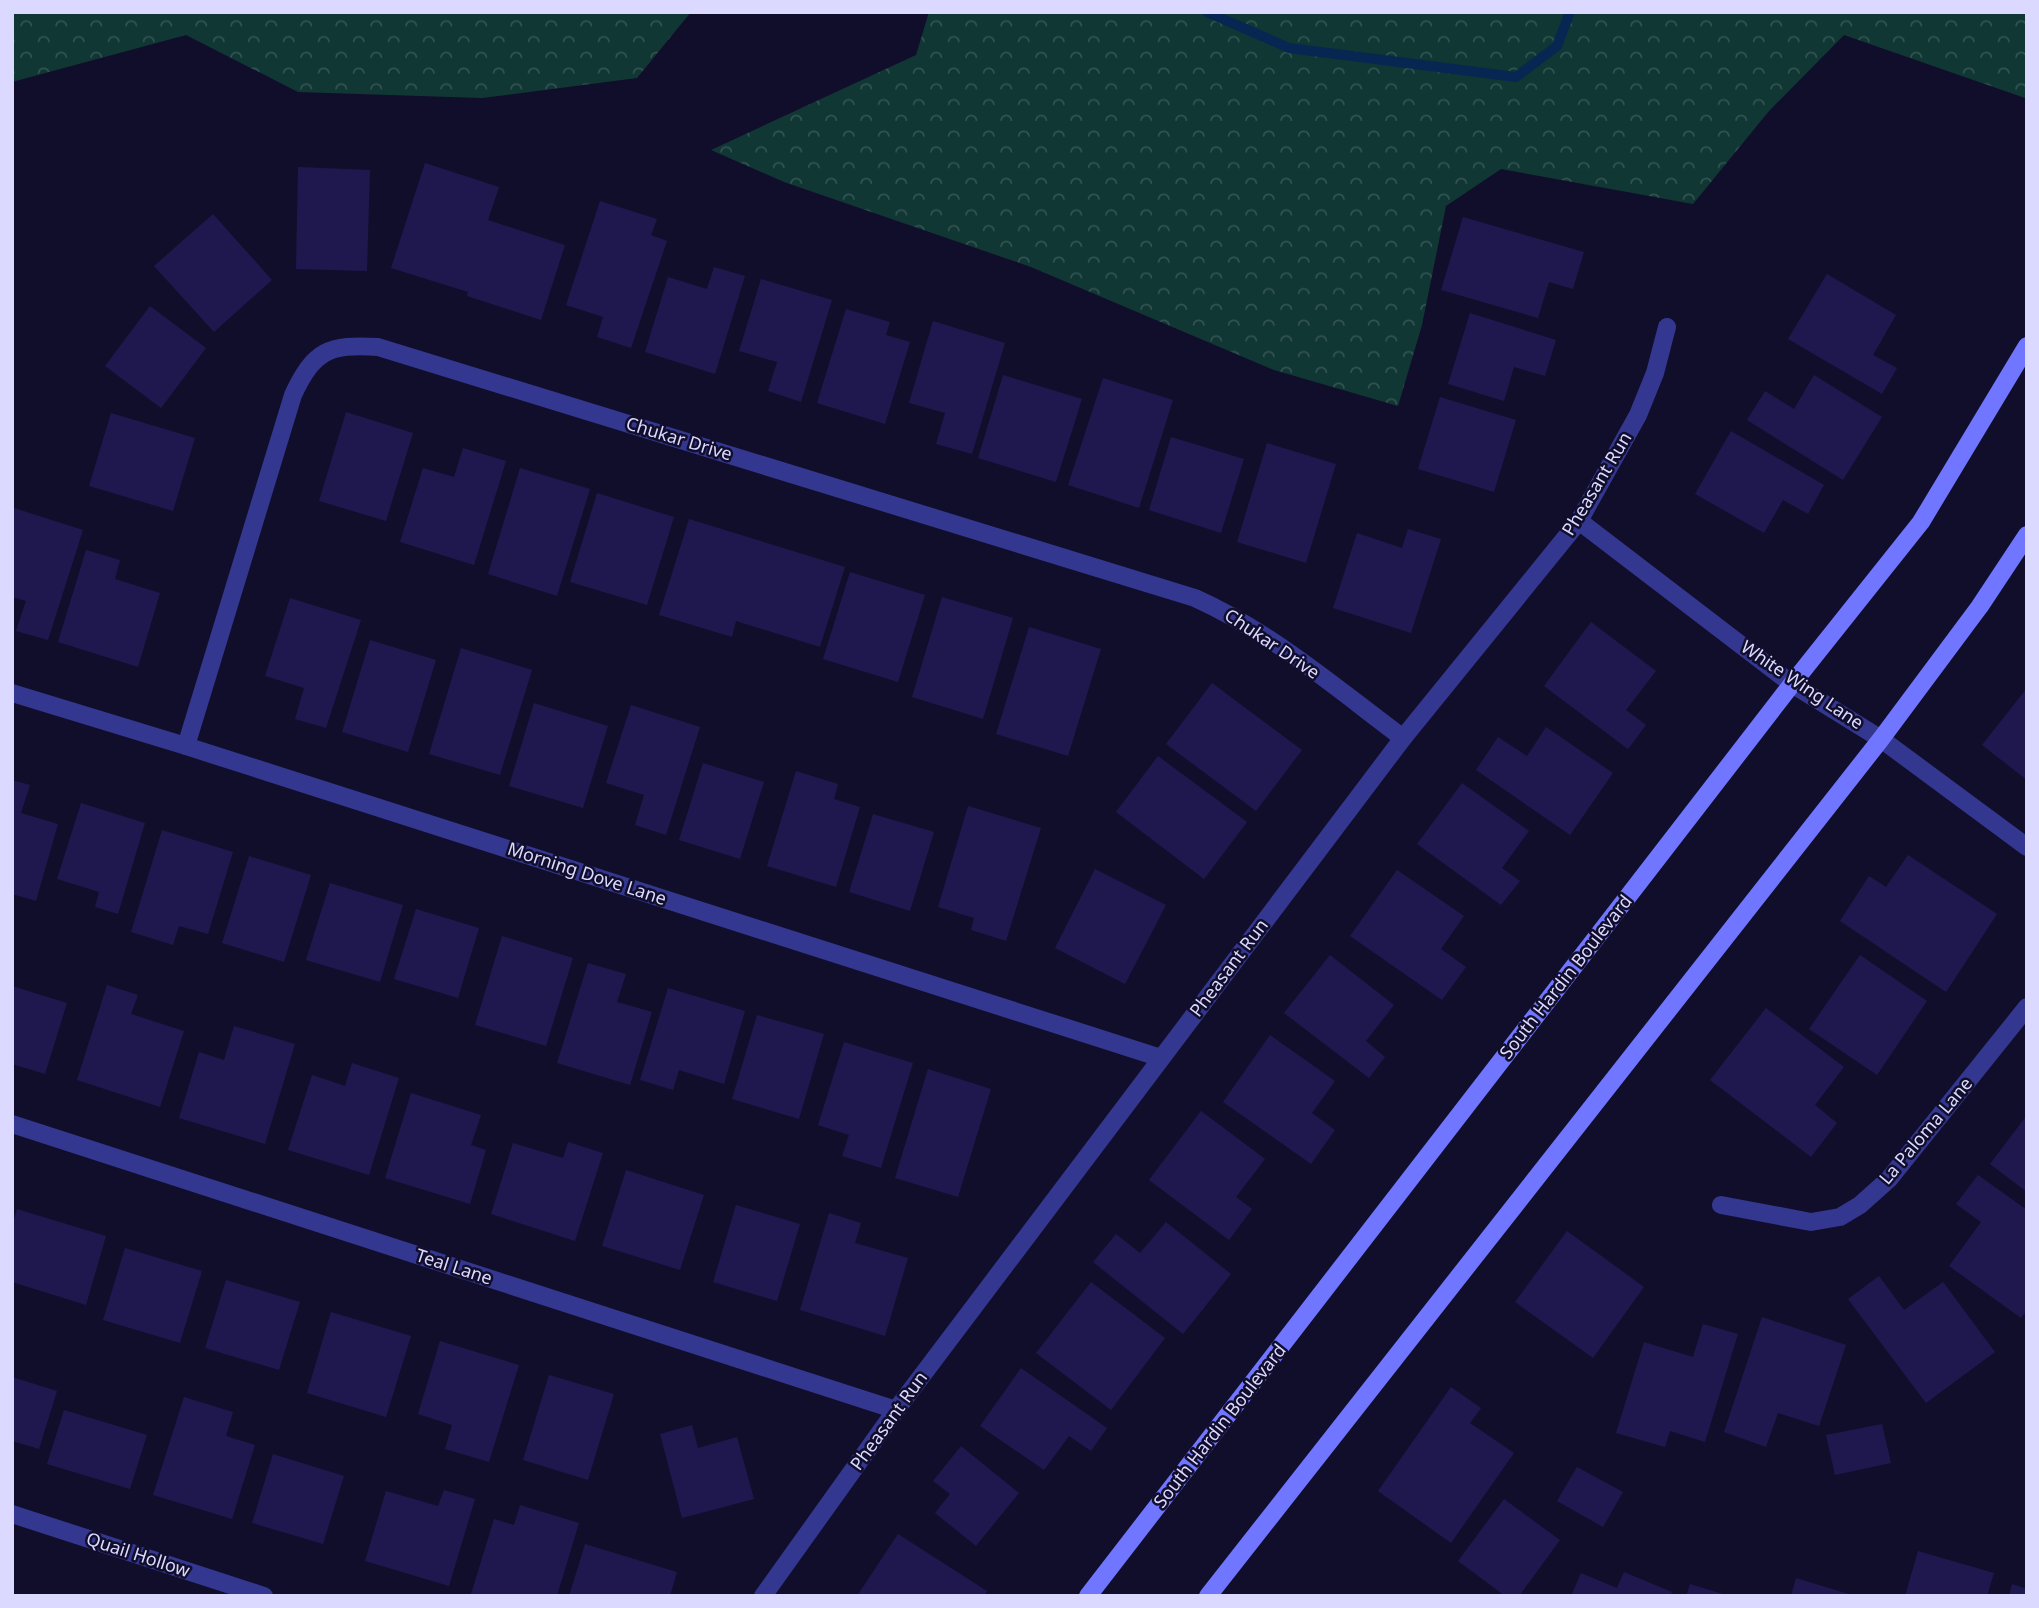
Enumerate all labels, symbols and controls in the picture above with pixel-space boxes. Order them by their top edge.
street label: Chukar Drive [623,410,735,466]
street label: Pheasant Run [1556,427,1636,540]
street label: Chukar Drive [1220,602,1325,684]
street label: White Wing Lane [1737,634,1869,734]
street label: Morning Dove Lane [505,836,670,910]
street label: South Hardin Boulevard [1494,889,1637,1063]
street label: Pheasant Run [1183,914,1273,1021]
street label: La Paloma Lane [1873,1072,1977,1189]
street label: Teal Lane [413,1242,496,1290]
street label: South Hardin Boulevard [1148,1338,1291,1512]
street label: Pheasant Run [844,1366,932,1475]
street label: Quail Hollow [84,1526,193,1582]

